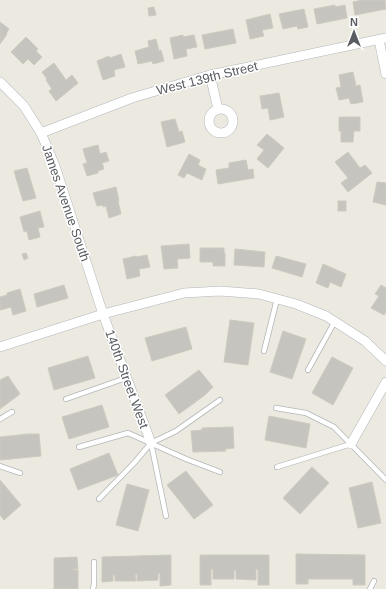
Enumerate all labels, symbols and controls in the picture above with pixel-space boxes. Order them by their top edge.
north arrow [334,12,374,52]
text: N [350,16,358,28]
street label: West 139th Street [155,58,260,98]
street label: James Avenue South [39,143,93,263]
street label: 140th Street West [102,328,152,431]

